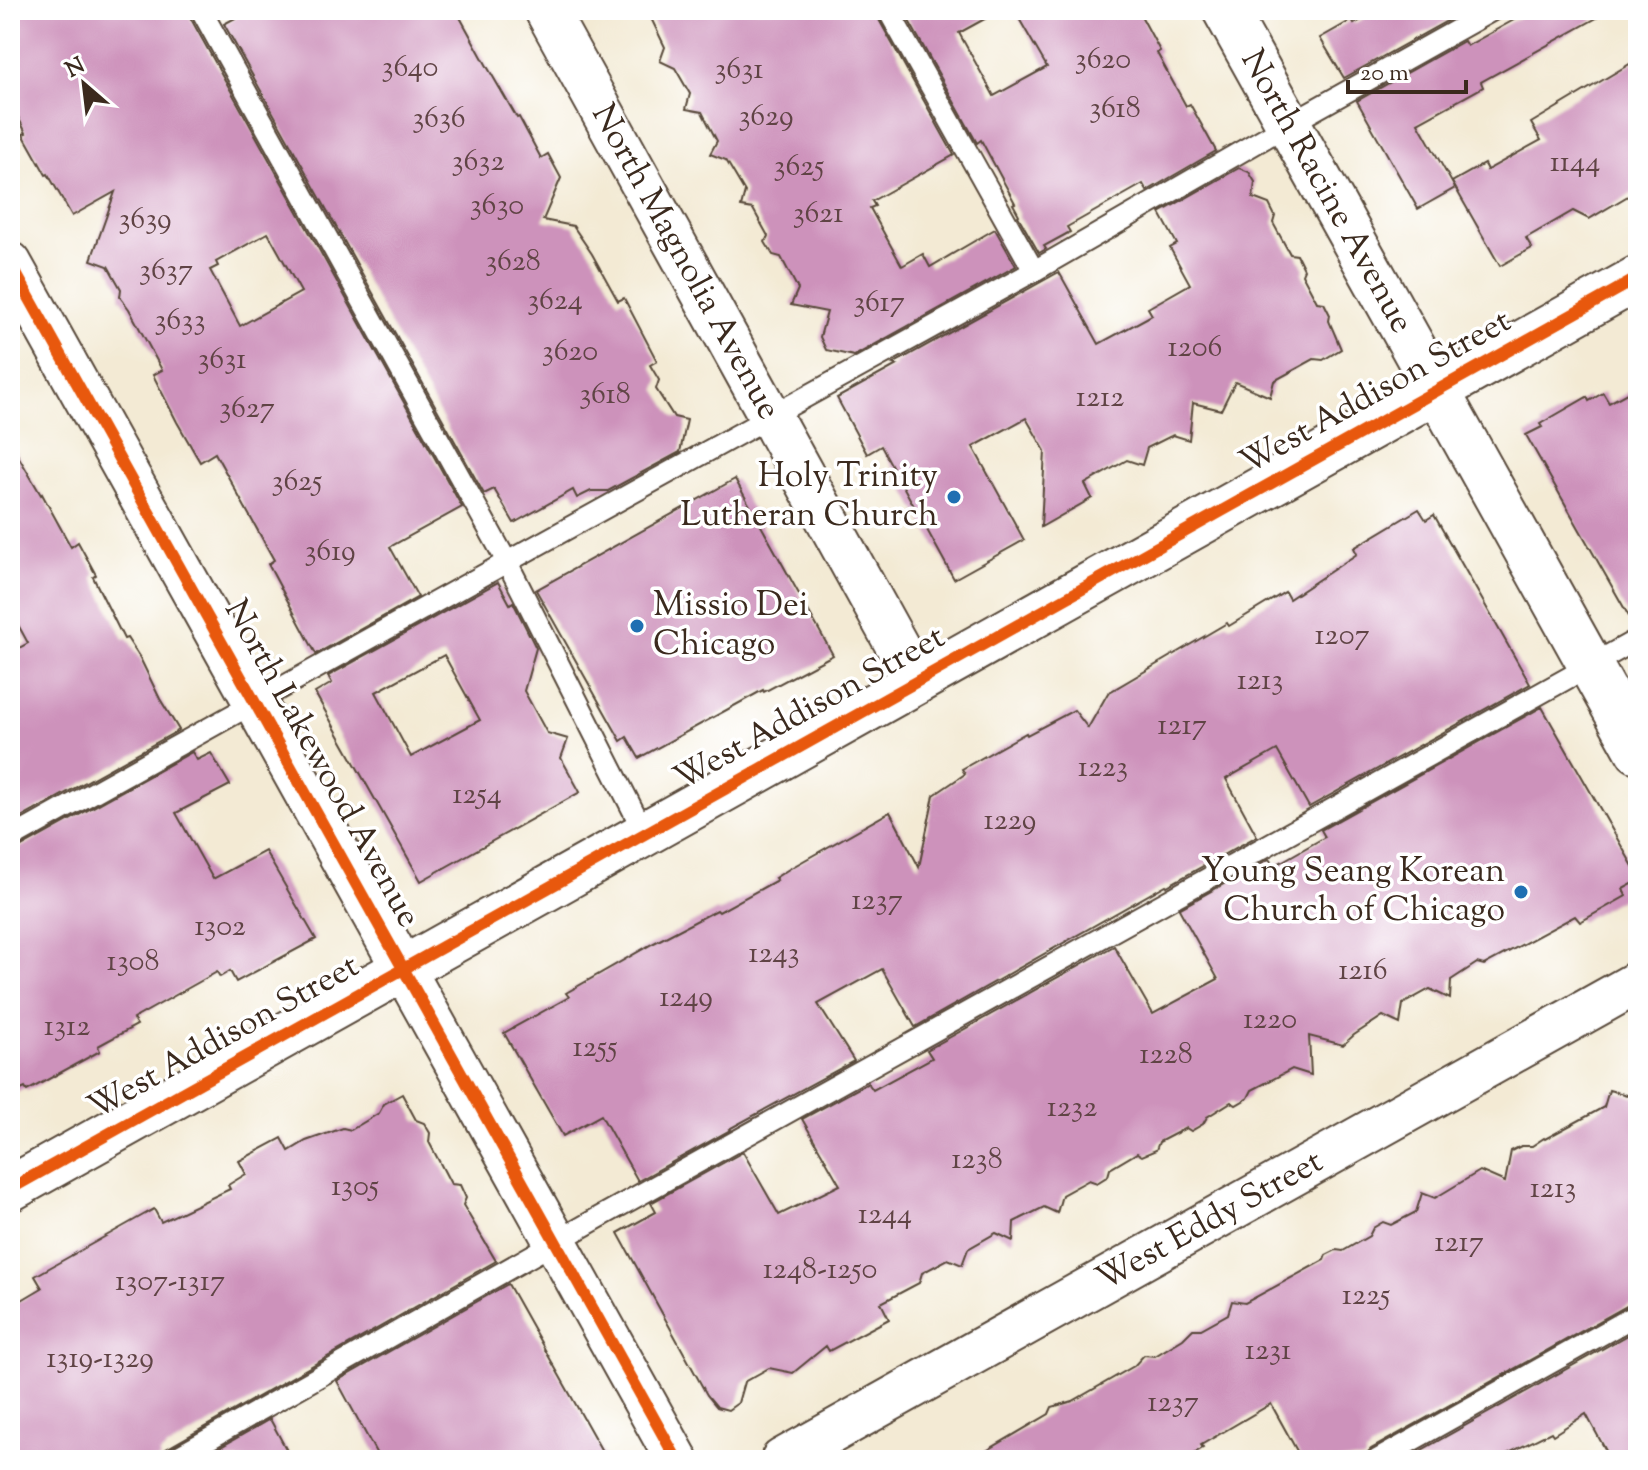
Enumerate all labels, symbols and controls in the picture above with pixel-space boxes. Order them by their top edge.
house number: 3620 [1075,39,1131,82]
street label: North Racine Avenue [1227,41,1425,343]
north arrow [44,44,124,124]
scale bar [1348,44,1466,94]
house number: 3640 [382,47,438,90]
house number: 3631 [714,49,764,92]
text: N [61,51,92,87]
text: 20 m [1360,57,1409,91]
house number: 3618 [1089,88,1141,131]
street label: North Magnolia Avenue [578,95,792,429]
house number: 3629 [738,96,794,139]
house number: 3636 [412,98,466,141]
house number: 3632 [452,141,504,184]
house number: 1144 [1550,142,1600,185]
house number: 3625 [774,146,824,189]
house number: 3630 [470,185,524,228]
house number: 3621 [793,193,843,236]
house number: 3639 [118,199,172,242]
house number: 3628 [485,241,541,284]
house number: 3637 [139,250,193,293]
house number: 3624 [527,280,583,323]
house number: 3617 [853,282,905,325]
street label: West Addison Street [1231,298,1521,488]
house number: 3633 [155,300,206,343]
house number: 1206 [1167,327,1223,370]
house number: 3620 [542,331,598,374]
house number: 3631 [197,339,247,382]
house number: 3618 [579,374,631,417]
house number: 1212 [1076,377,1124,420]
house number: 3627 [219,388,275,431]
place label: Holy Trinity Lutheran Church [681,453,938,541]
house number: 3625 [272,461,322,504]
marker: Holy Trinity Lutheran Church [945,488,963,506]
house number: 3619 [305,531,355,574]
place label: Missio Dei Chicago [653,582,808,670]
street label: North Lakewood Avenue [210,591,432,937]
street label: West Addison Street [665,614,955,804]
house number: 1207 [1314,615,1370,658]
marker: Missio Dei Chicago [628,617,646,635]
house number: 1213 [1237,660,1283,703]
house number: 1217 [1157,705,1207,748]
house number: 1223 [1078,747,1128,790]
house number: 1254 [452,774,502,817]
house number: 1229 [984,800,1036,843]
place label: Young Seang Korean Church of Chicago [1201,848,1505,936]
house number: 1237 [851,880,903,923]
marker: Young Seang Korean Church of Chicago [1512,883,1530,901]
house number: 1302 [194,906,246,949]
house number: 1243 [748,933,800,976]
house number: 1308 [107,941,159,984]
street label: West Addison Street [79,943,369,1133]
house number: 1216 [1338,950,1388,993]
house number: 1249 [659,977,713,1020]
house number: 1220 [1243,999,1297,1042]
house number: 1312 [44,1006,90,1049]
house number: 1255 [572,1027,618,1070]
house number: 1228 [1139,1034,1193,1077]
house number: 1232 [1047,1087,1097,1130]
street label: West Eddy Street [1087,1138,1332,1304]
house number: 1238 [951,1139,1003,1182]
house number: 1305 [331,1166,379,1209]
house number: 1213 [1530,1168,1576,1211]
house number: 1244 [858,1194,912,1237]
house number: 1217 [1434,1222,1484,1265]
house number: 1248-1250 [763,1249,877,1292]
house number: 1307-1317 [115,1261,225,1304]
house number: 1225 [1342,1275,1390,1318]
house number: 1231 [1245,1330,1291,1373]
house number: 1319-1329 [46,1338,154,1381]
house number: 1237 [1147,1382,1199,1425]

